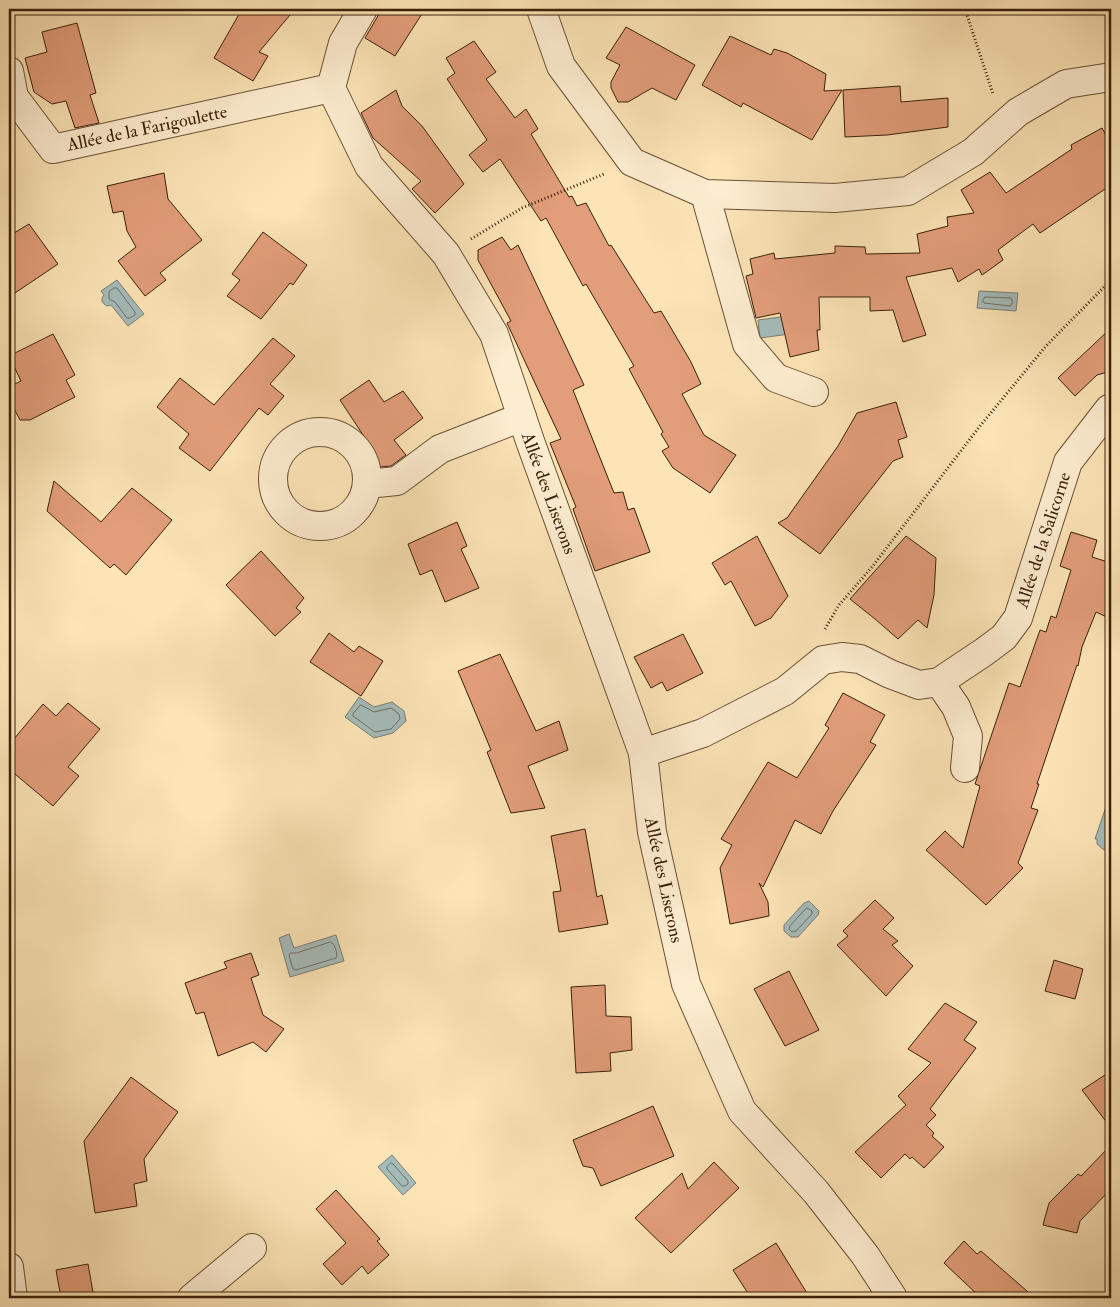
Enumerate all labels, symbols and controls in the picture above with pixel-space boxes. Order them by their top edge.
street label: Allée de la Farigoulette [64,100,230,157]
street label: Allée des Liserons [515,428,581,557]
street label: Allée de la Salicorne [1010,469,1076,612]
street label: Allée des Liserons [639,814,688,945]

